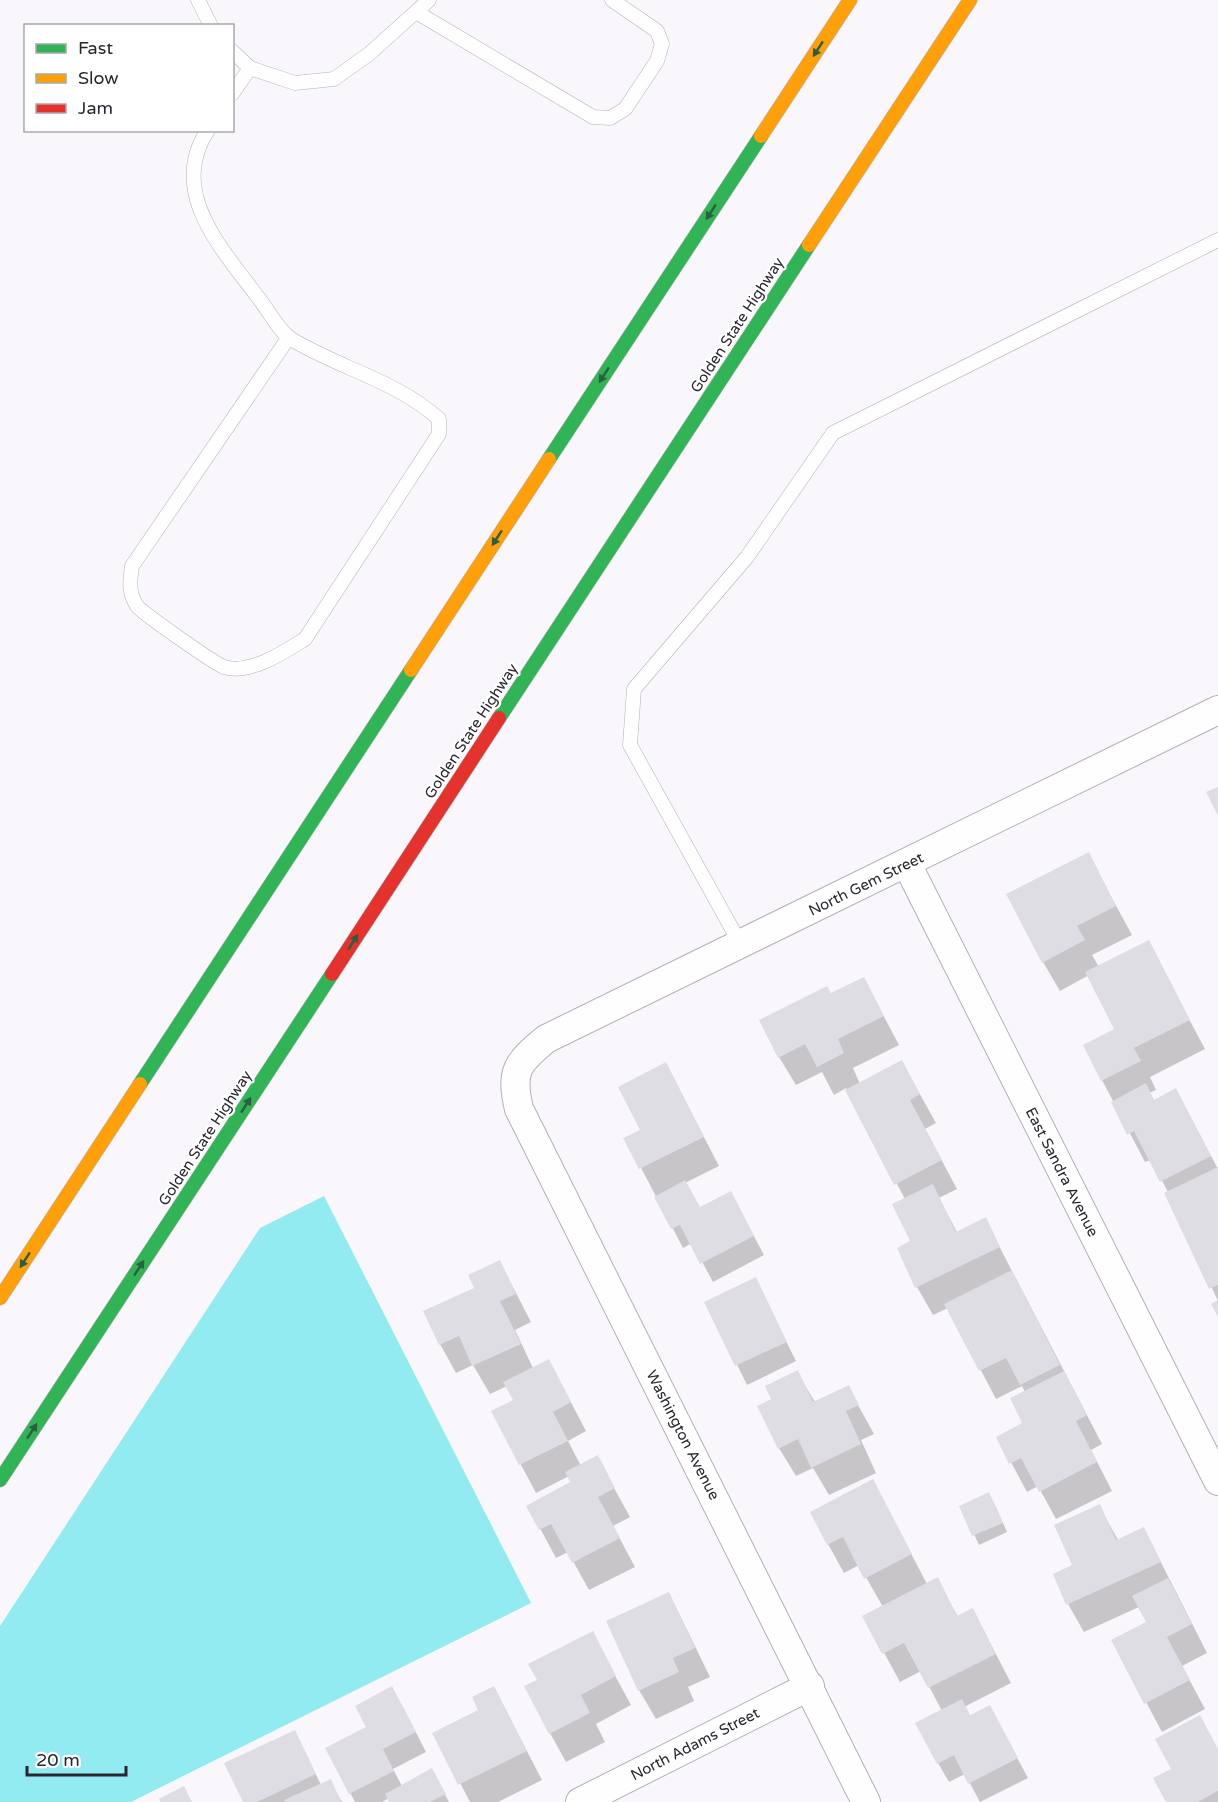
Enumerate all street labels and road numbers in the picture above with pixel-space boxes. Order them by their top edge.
street label: Golden State Highway [687,254,787,396]
street label: Golden State Highway [421,660,521,802]
street label: North Gem Street [805,848,927,920]
street label: Golden State Highway [155,1067,255,1209]
street label: East Sandra Avenue [1022,1104,1102,1240]
street label: Washington Avenue [642,1367,724,1503]
street label: North Adams Street [628,1704,763,1784]

